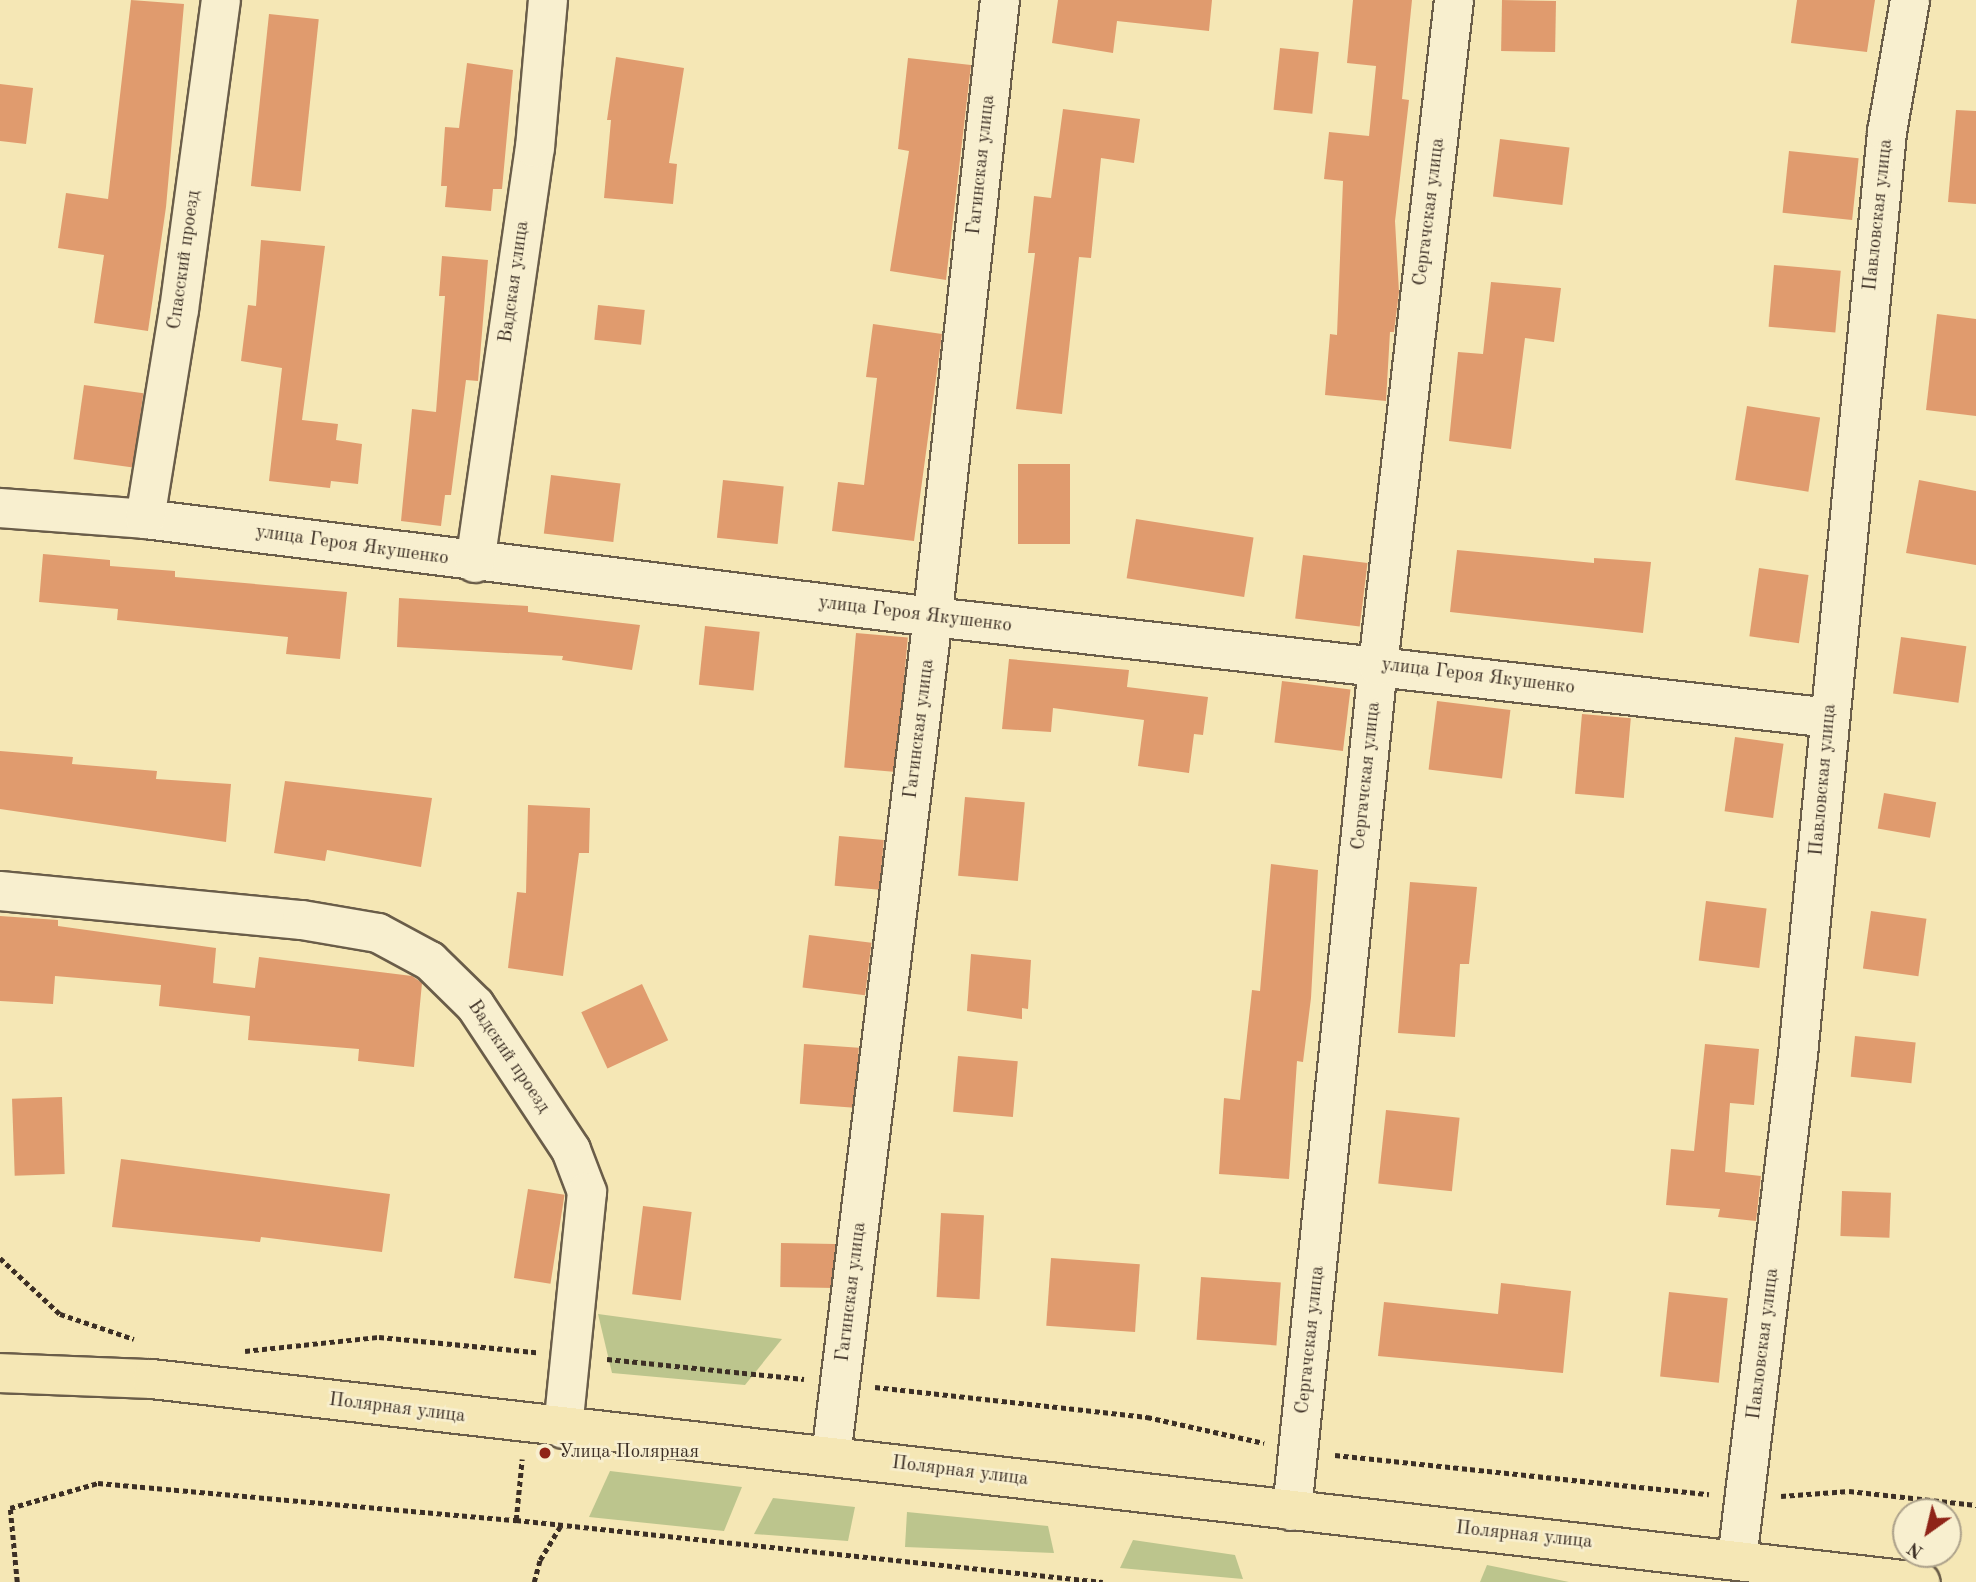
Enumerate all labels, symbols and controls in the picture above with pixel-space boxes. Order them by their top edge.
street label: Гагинская улица [963,94,1001,236]
street label: Сергачская улица [1410,137,1450,287]
street label: Павловская улица [1860,138,1898,292]
street label: Спасский проезд [164,189,206,331]
street label: Вадская улица [495,220,535,344]
street label: улица Героя Якушенко [254,521,450,571]
street label: улица Героя Якушенко [817,592,1013,638]
street label: улица Героя Якушенко [1380,654,1576,700]
street label: Гагинская улица [900,658,940,800]
street label: Сергачская улица [1348,701,1386,851]
street label: Павловская улица [1806,703,1842,857]
street label: Вадский проезд [462,996,554,1118]
street label: Гагинская улица [832,1221,872,1363]
street label: Сергачская улица [1292,1265,1330,1415]
street label: Павловская улица [1743,1267,1785,1421]
street label: Полярная улица [327,1389,467,1429]
place label: Улица Полярная [559,1442,699,1464]
marker: Улица Полярная [537,1445,553,1461]
street label: Полярная улица [890,1452,1030,1492]
north arrow [1892,1498,1962,1568]
street label: Полярная улица [1455,1517,1593,1555]
text: N [1905,1537,1927,1561]

